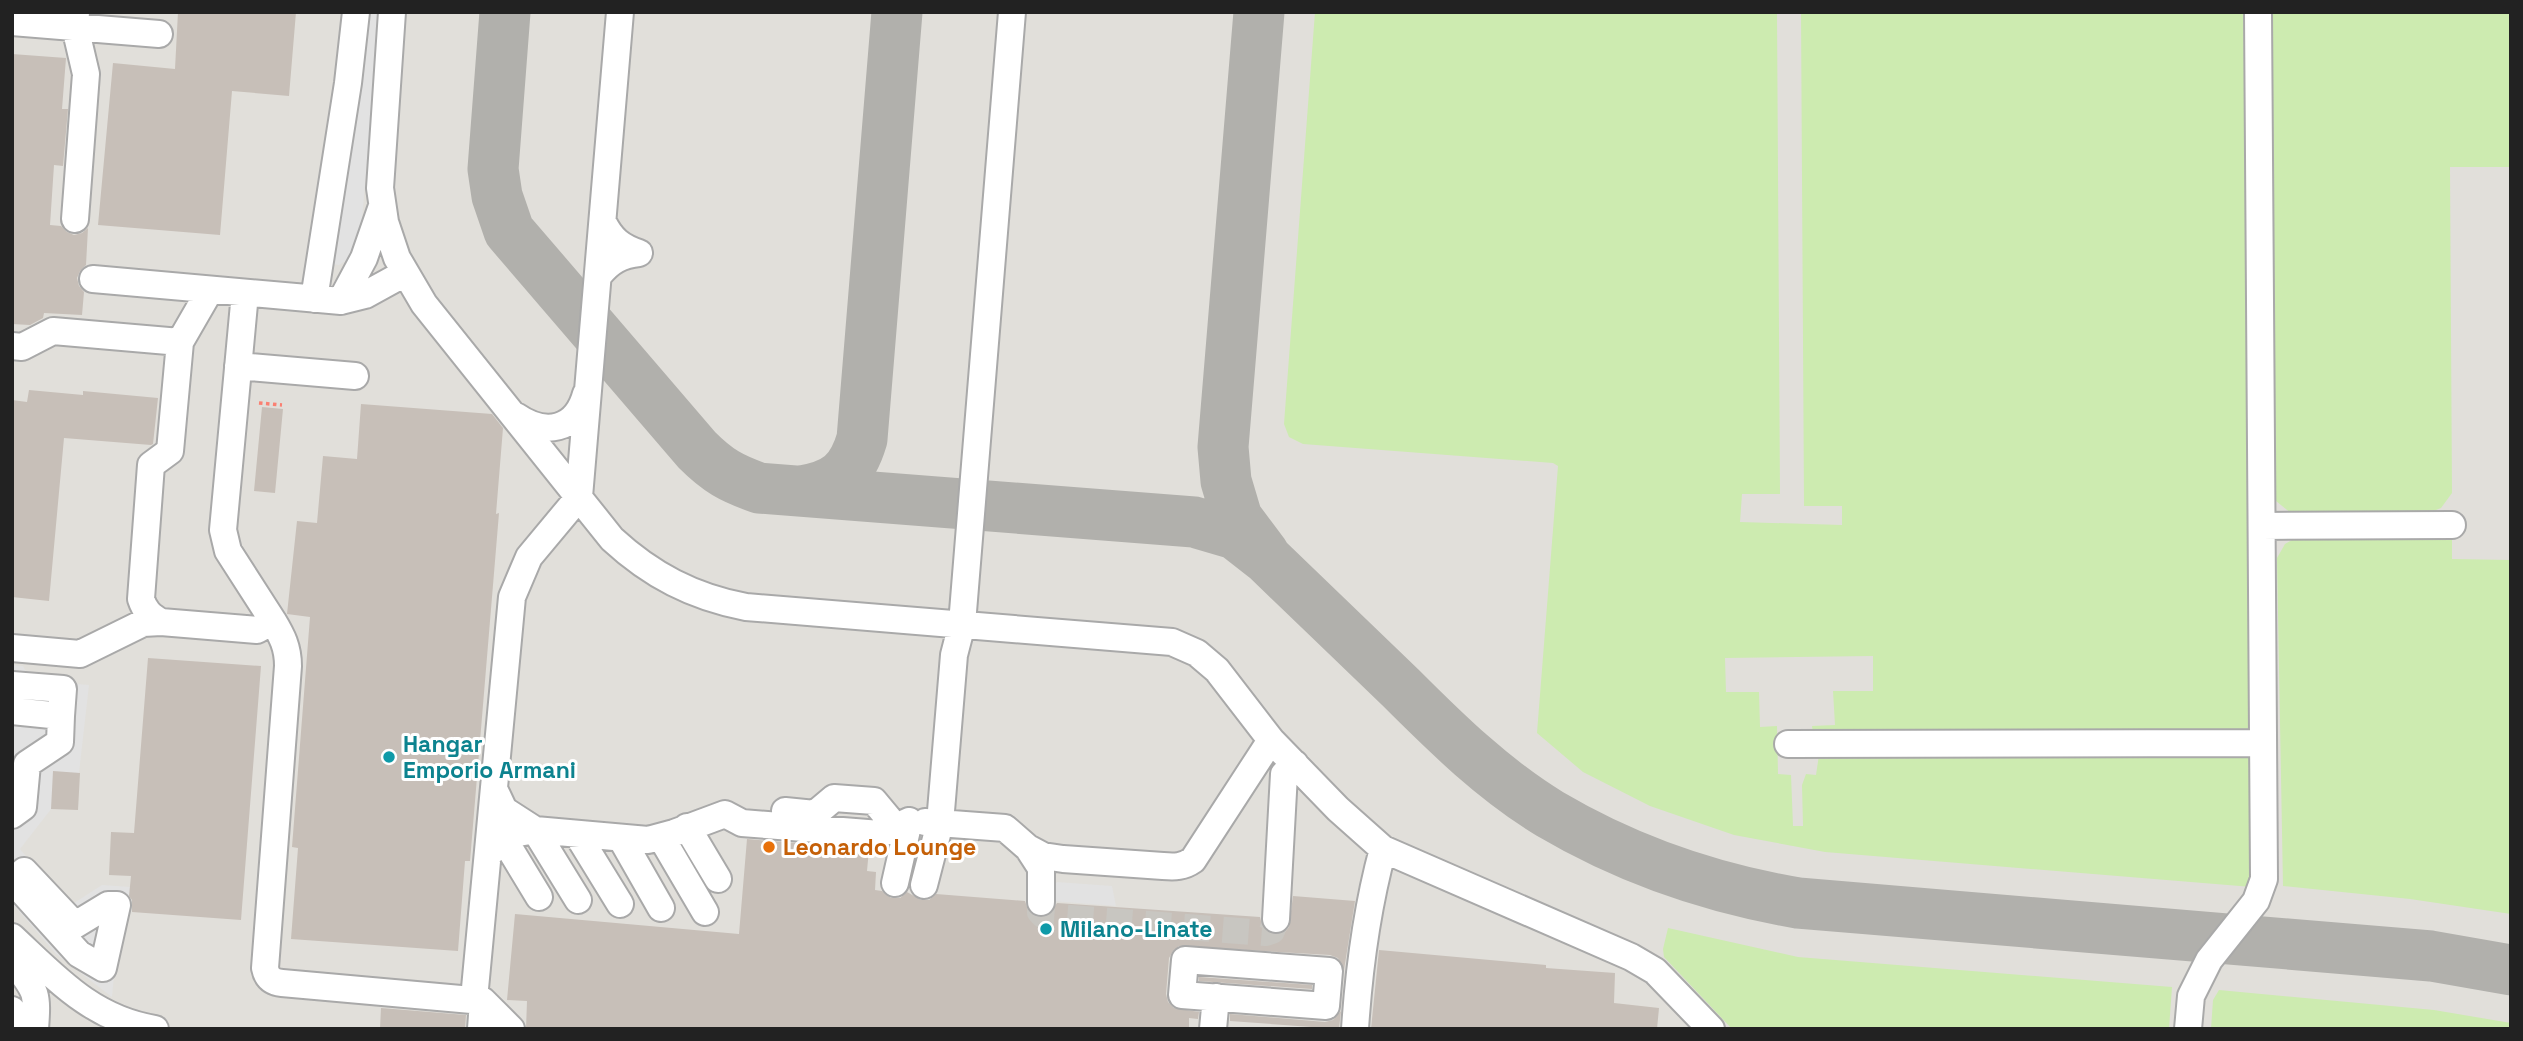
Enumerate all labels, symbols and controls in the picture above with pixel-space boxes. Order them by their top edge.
place label: Hangar Emporio Armani [403,729,576,785]
marker: Hangar Emporio Armani [381,749,397,765]
place label: Leonardo Lounge [783,832,976,862]
marker: Leonardo Lounge [761,839,777,855]
place label: Milano-Linate [1060,914,1213,944]
marker: Milano-Linate [1038,921,1054,937]

